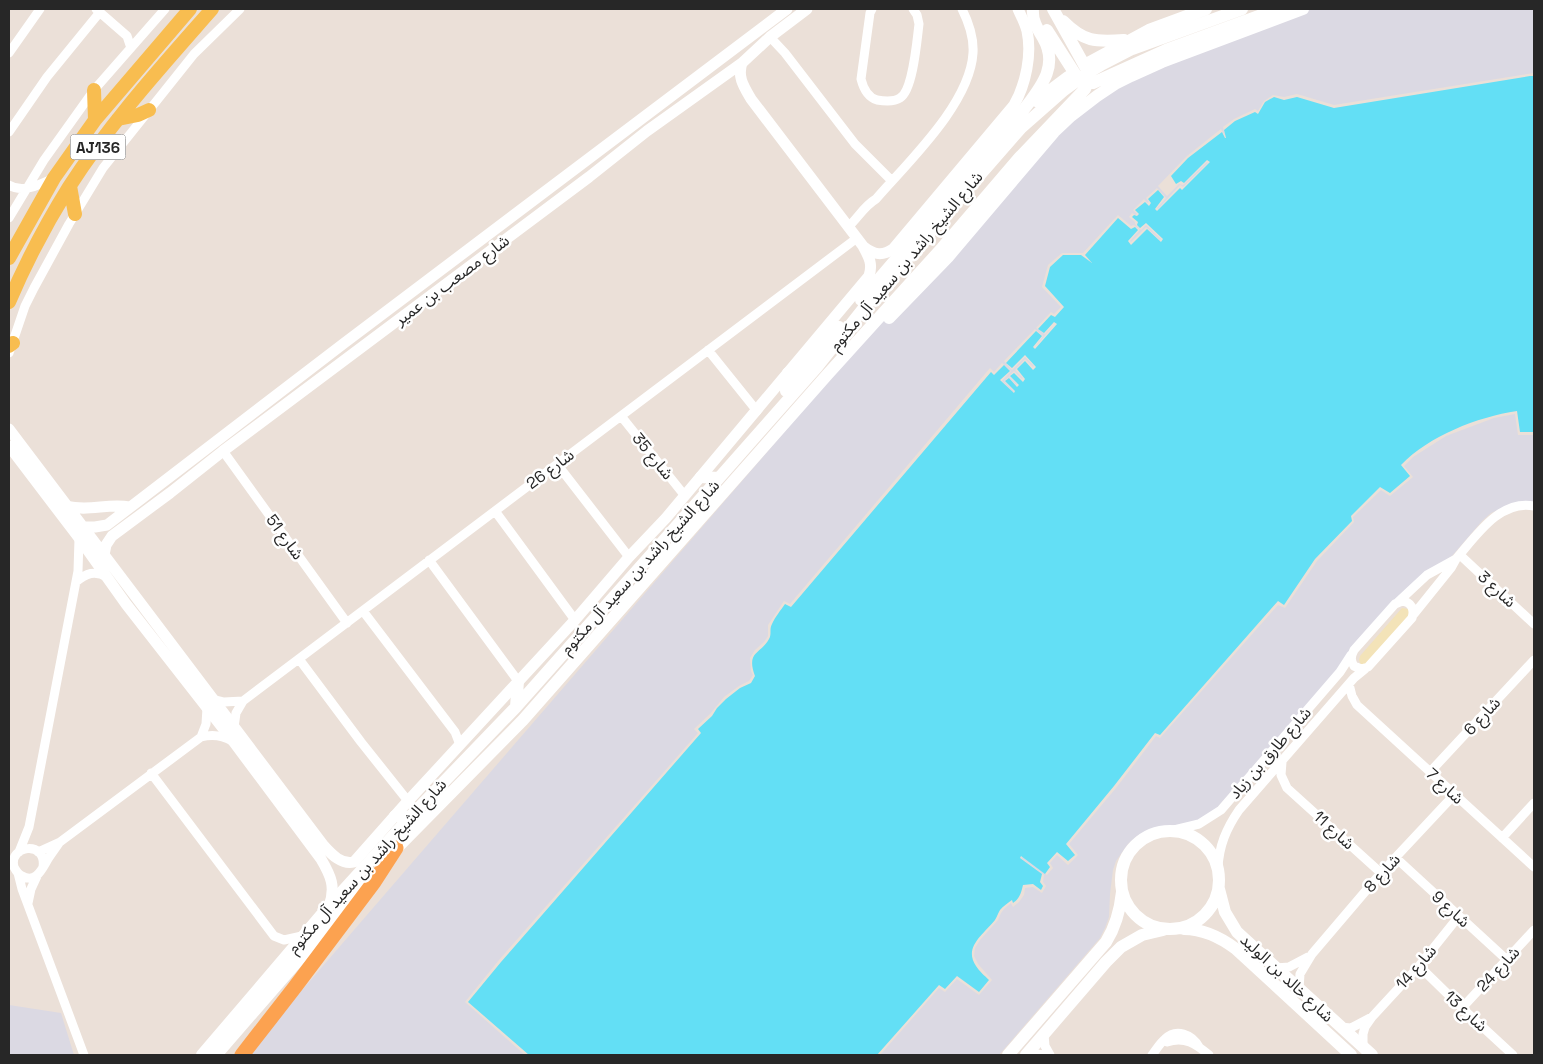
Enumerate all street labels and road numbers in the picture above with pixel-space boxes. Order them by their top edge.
road number: AJ136 [70,134,126,160]
street label: شارع الشيخ راشد بن سعيد آل مكتوم [825,167,989,356]
street label: شارع مصعب بن عمير [390,230,515,332]
street label: شارع 35 [626,428,678,485]
street label: شارع 26 [522,444,579,495]
street label: شارع الشيخ راشد بن سعيد آل مكتوم [556,475,726,660]
street label: شارع 51 [260,510,309,565]
street label: شارع 3 [1472,566,1521,613]
street label: شارع 6 [1459,692,1507,741]
street label: شارع طارق بن زياد [1224,703,1317,805]
street label: شارع 7 [1420,763,1468,810]
street label: شارع الشيخ راشد بن سعيد آل مكتوم [283,774,453,959]
street label: شارع 11 [1308,806,1359,856]
street label: شارع 8 [1359,849,1406,898]
street label: شارع 9 [1426,886,1475,934]
street label: شارع خالد بن الوليد [1234,929,1338,1028]
street label: شارع 14 [1391,940,1442,995]
street label: شارع 24 [1472,942,1526,997]
street label: شارع 13 [1439,986,1492,1038]

